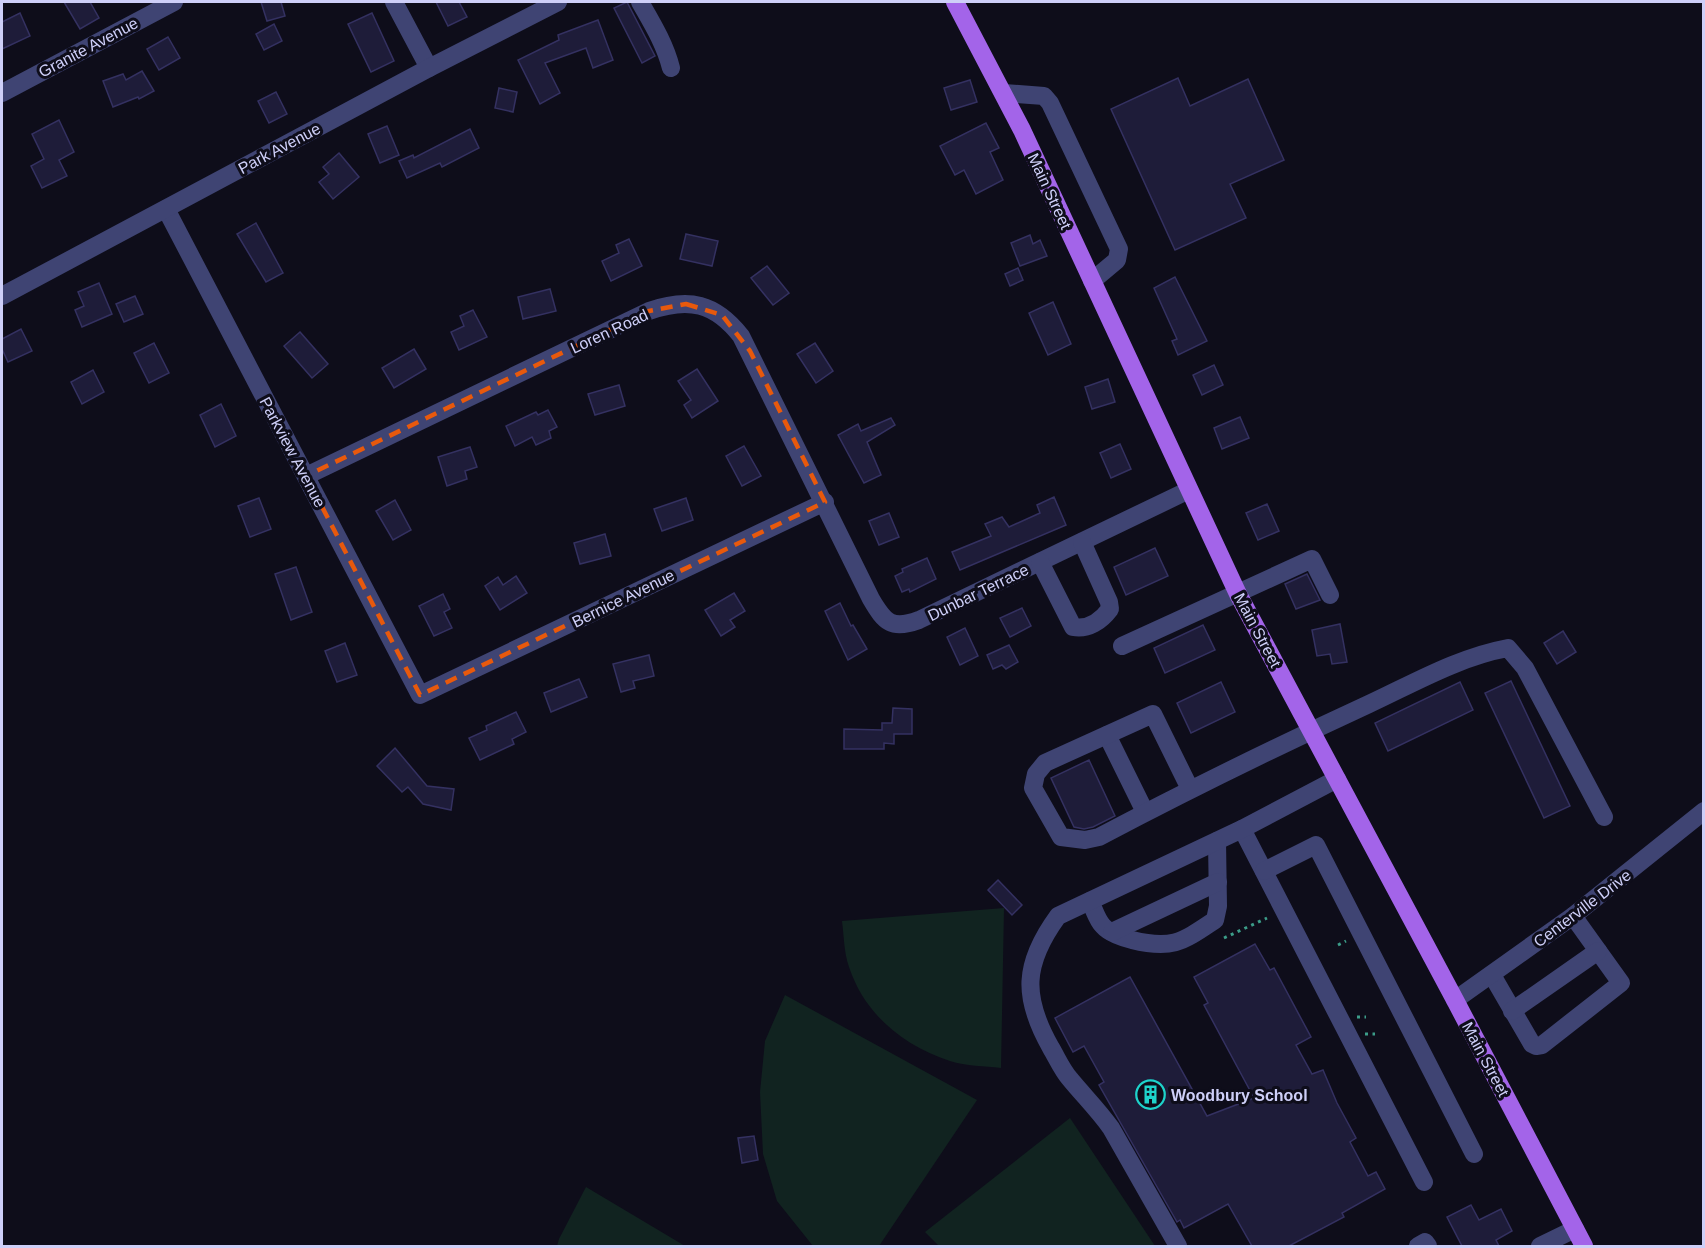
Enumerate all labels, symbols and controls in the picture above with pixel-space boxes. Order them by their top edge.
street label: Granite Avenue [36,14,141,81]
street label: Park Avenue [235,120,323,177]
street label: Main Street [1025,151,1075,232]
street label: Loren Road [568,306,651,357]
street label: Parkview Avenue [256,394,329,510]
street label: Dunbar Terrace [925,561,1031,624]
street label: Bernice Avenue [569,566,677,631]
street label: Main Street [1231,590,1285,671]
street label: Centerville Drive [1530,866,1634,951]
street label: Main Street [1459,1019,1513,1100]
building icon: Woodbury School [1134,1079,1166,1111]
place label: Woodbury School [1171,1087,1308,1104]

